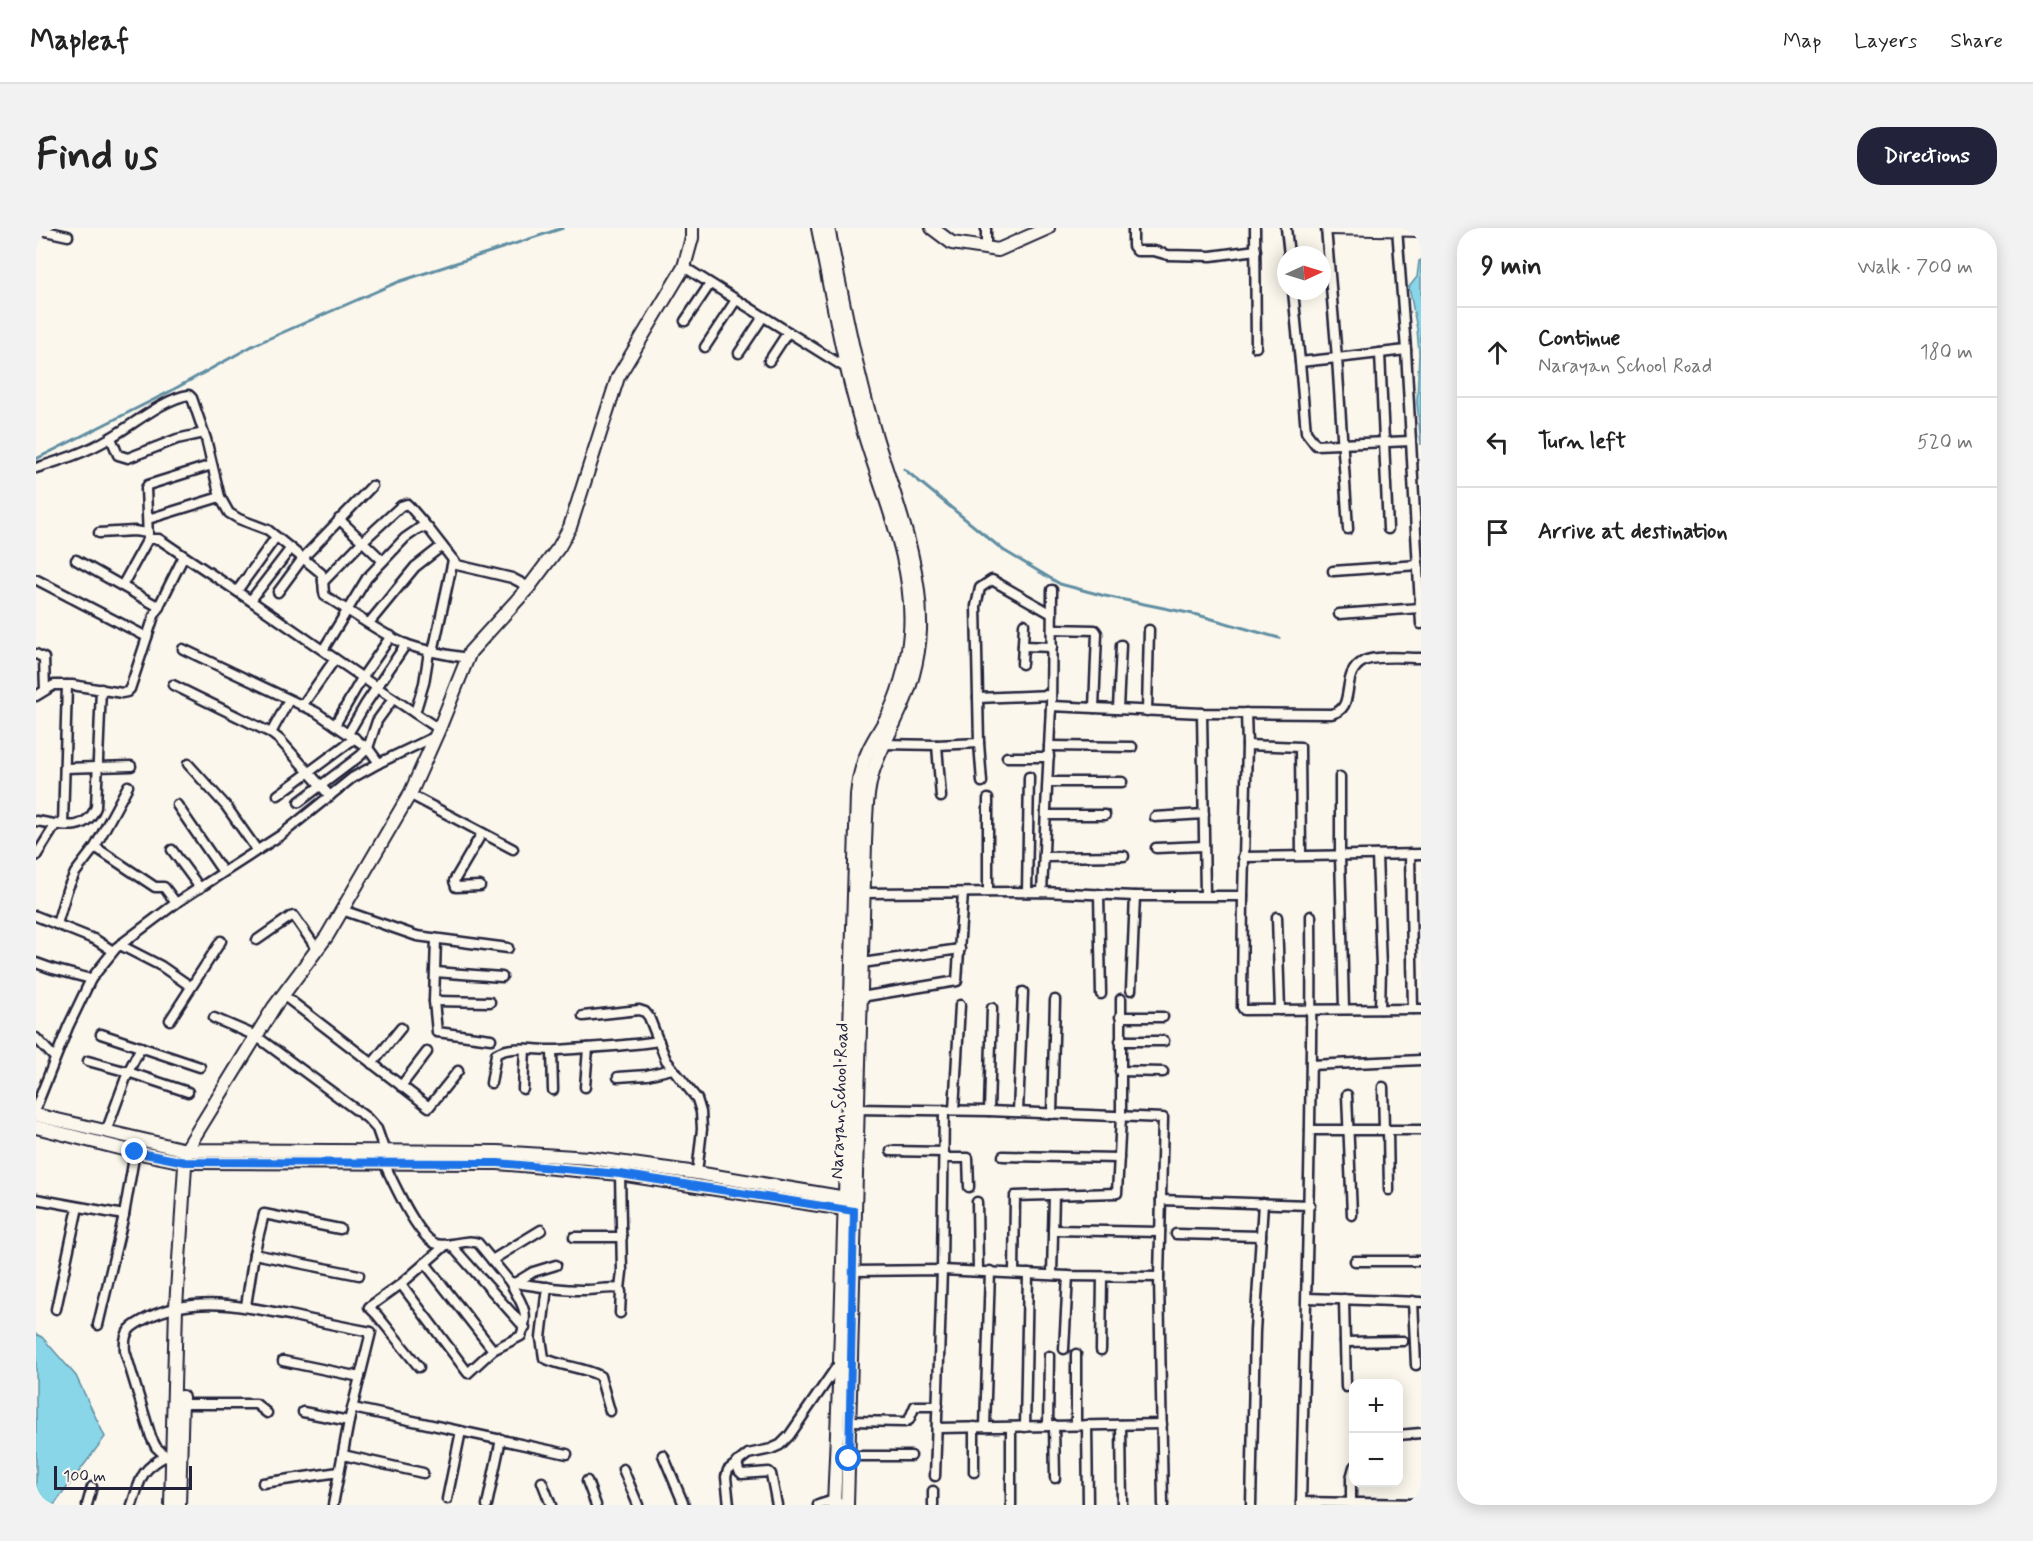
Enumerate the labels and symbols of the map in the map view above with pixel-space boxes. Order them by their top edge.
north arrow [1277,246,1331,300]
street label: Narayan School Road [825,1022,855,1180]
route end [121,1138,147,1164]
route start [835,1445,861,1471]
scale bar [54,1463,192,1490]

